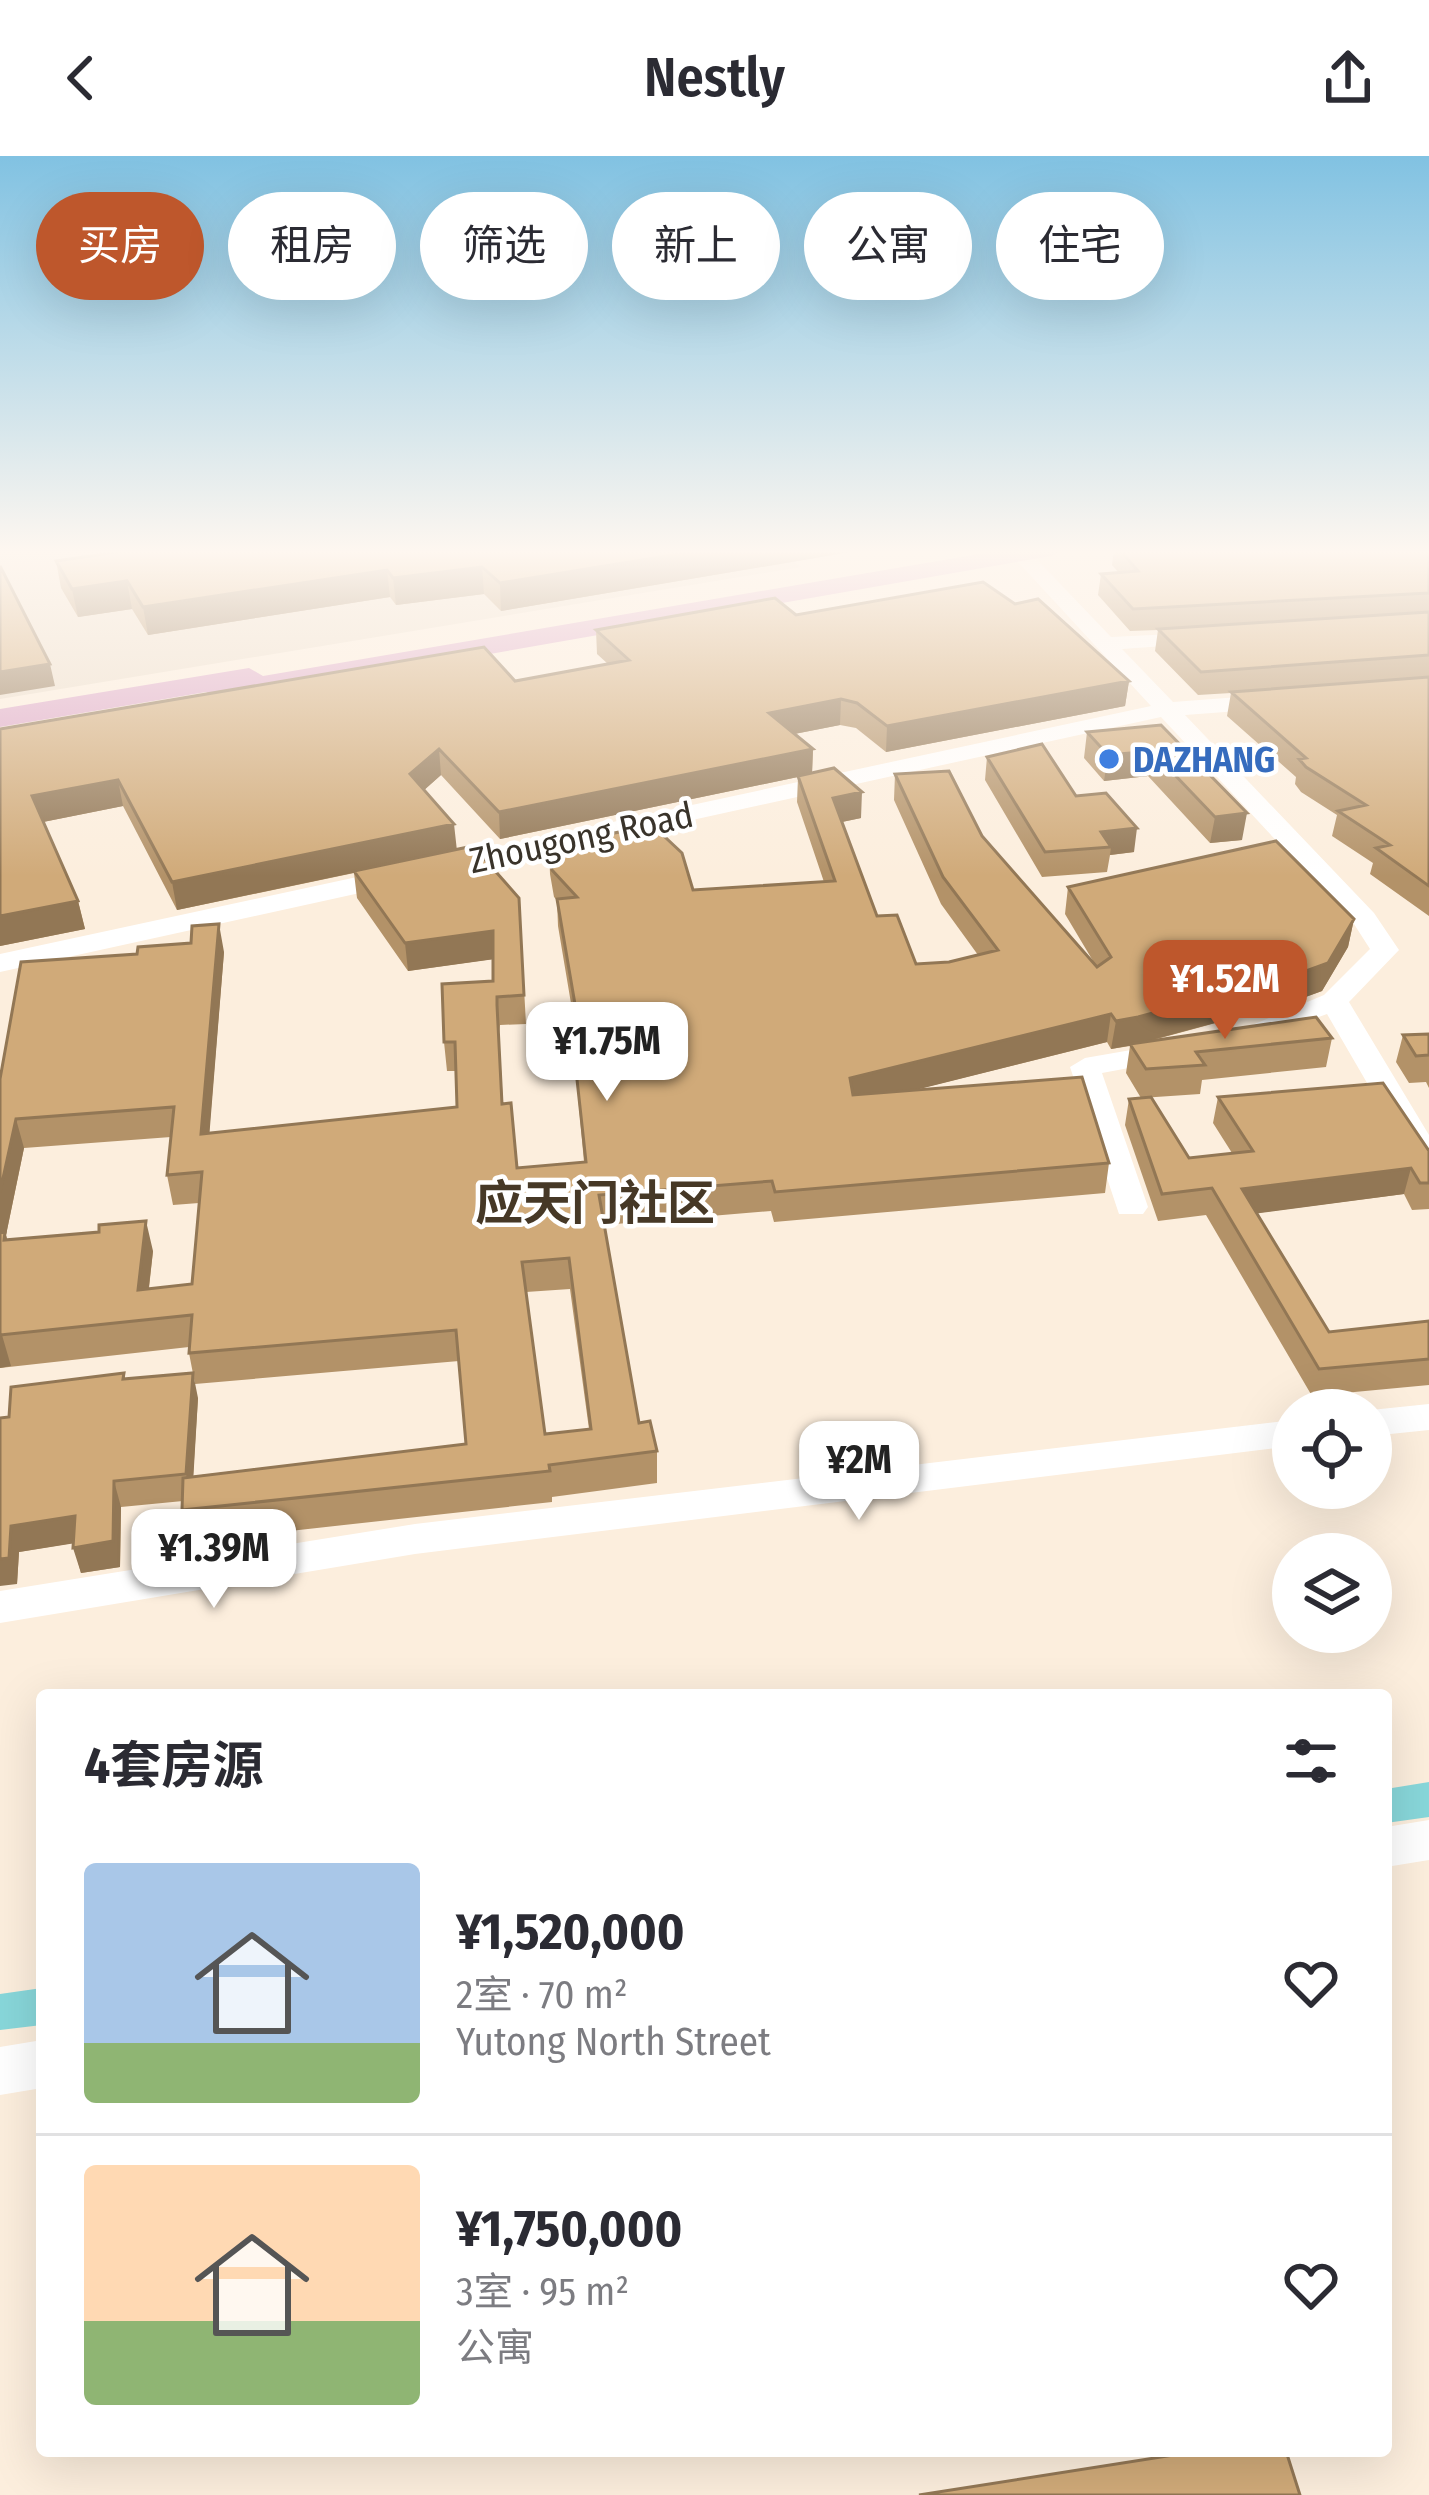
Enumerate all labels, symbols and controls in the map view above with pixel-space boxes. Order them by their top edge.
icon: back [48,45,114,111]
icon: share [1315,45,1381,111]
text: Nestly [644,46,785,110]
chip: 买房 [36,192,204,300]
chip: 租房 [228,192,396,300]
chip: 筛选 [420,192,588,300]
chip: 新上 [612,192,780,300]
chip: 公寓 [804,192,972,300]
chip: 住宅 [996,192,1164,300]
place label: DAZHANG [1133,738,1275,782]
marker: DAZHANG [1096,746,1122,772]
street label: Zhougong Road [465,793,697,883]
pin: ¥1.52M [1127,940,1323,1042]
text: ¥1.52M [1170,956,1280,1002]
pin: ¥1.75M [509,1002,705,1104]
text: ¥1.75M [553,1018,661,1064]
district label: 应天门社区 [475,1175,715,1233]
map controls [1272,1389,1392,1653]
button: locate [1272,1389,1392,1509]
pin: ¥2M [801,1421,917,1523]
text: ¥2M [826,1437,892,1483]
pin: ¥1.39M [116,1509,312,1611]
text: ¥1.39M [158,1525,270,1571]
button: layers [1272,1533,1392,1653]
icon: filters [1278,1728,1344,1794]
text: 4套房源 [84,1735,263,1797]
text: ¥1,520,000 [456,1901,685,1963]
icon: home [180,1911,324,2055]
icon: heart [1278,1950,1344,2016]
text: 2室 · 70 m² [456,1972,628,2018]
text: Yutong North Street [456,2019,771,2065]
text: ¥1,750,000 [456,2198,682,2260]
icon: home [180,2213,324,2357]
icon: heart [1278,2252,1344,2318]
text: 3室 · 95 m² [456,2269,629,2315]
text: 公寓 [456,2325,534,2371]

